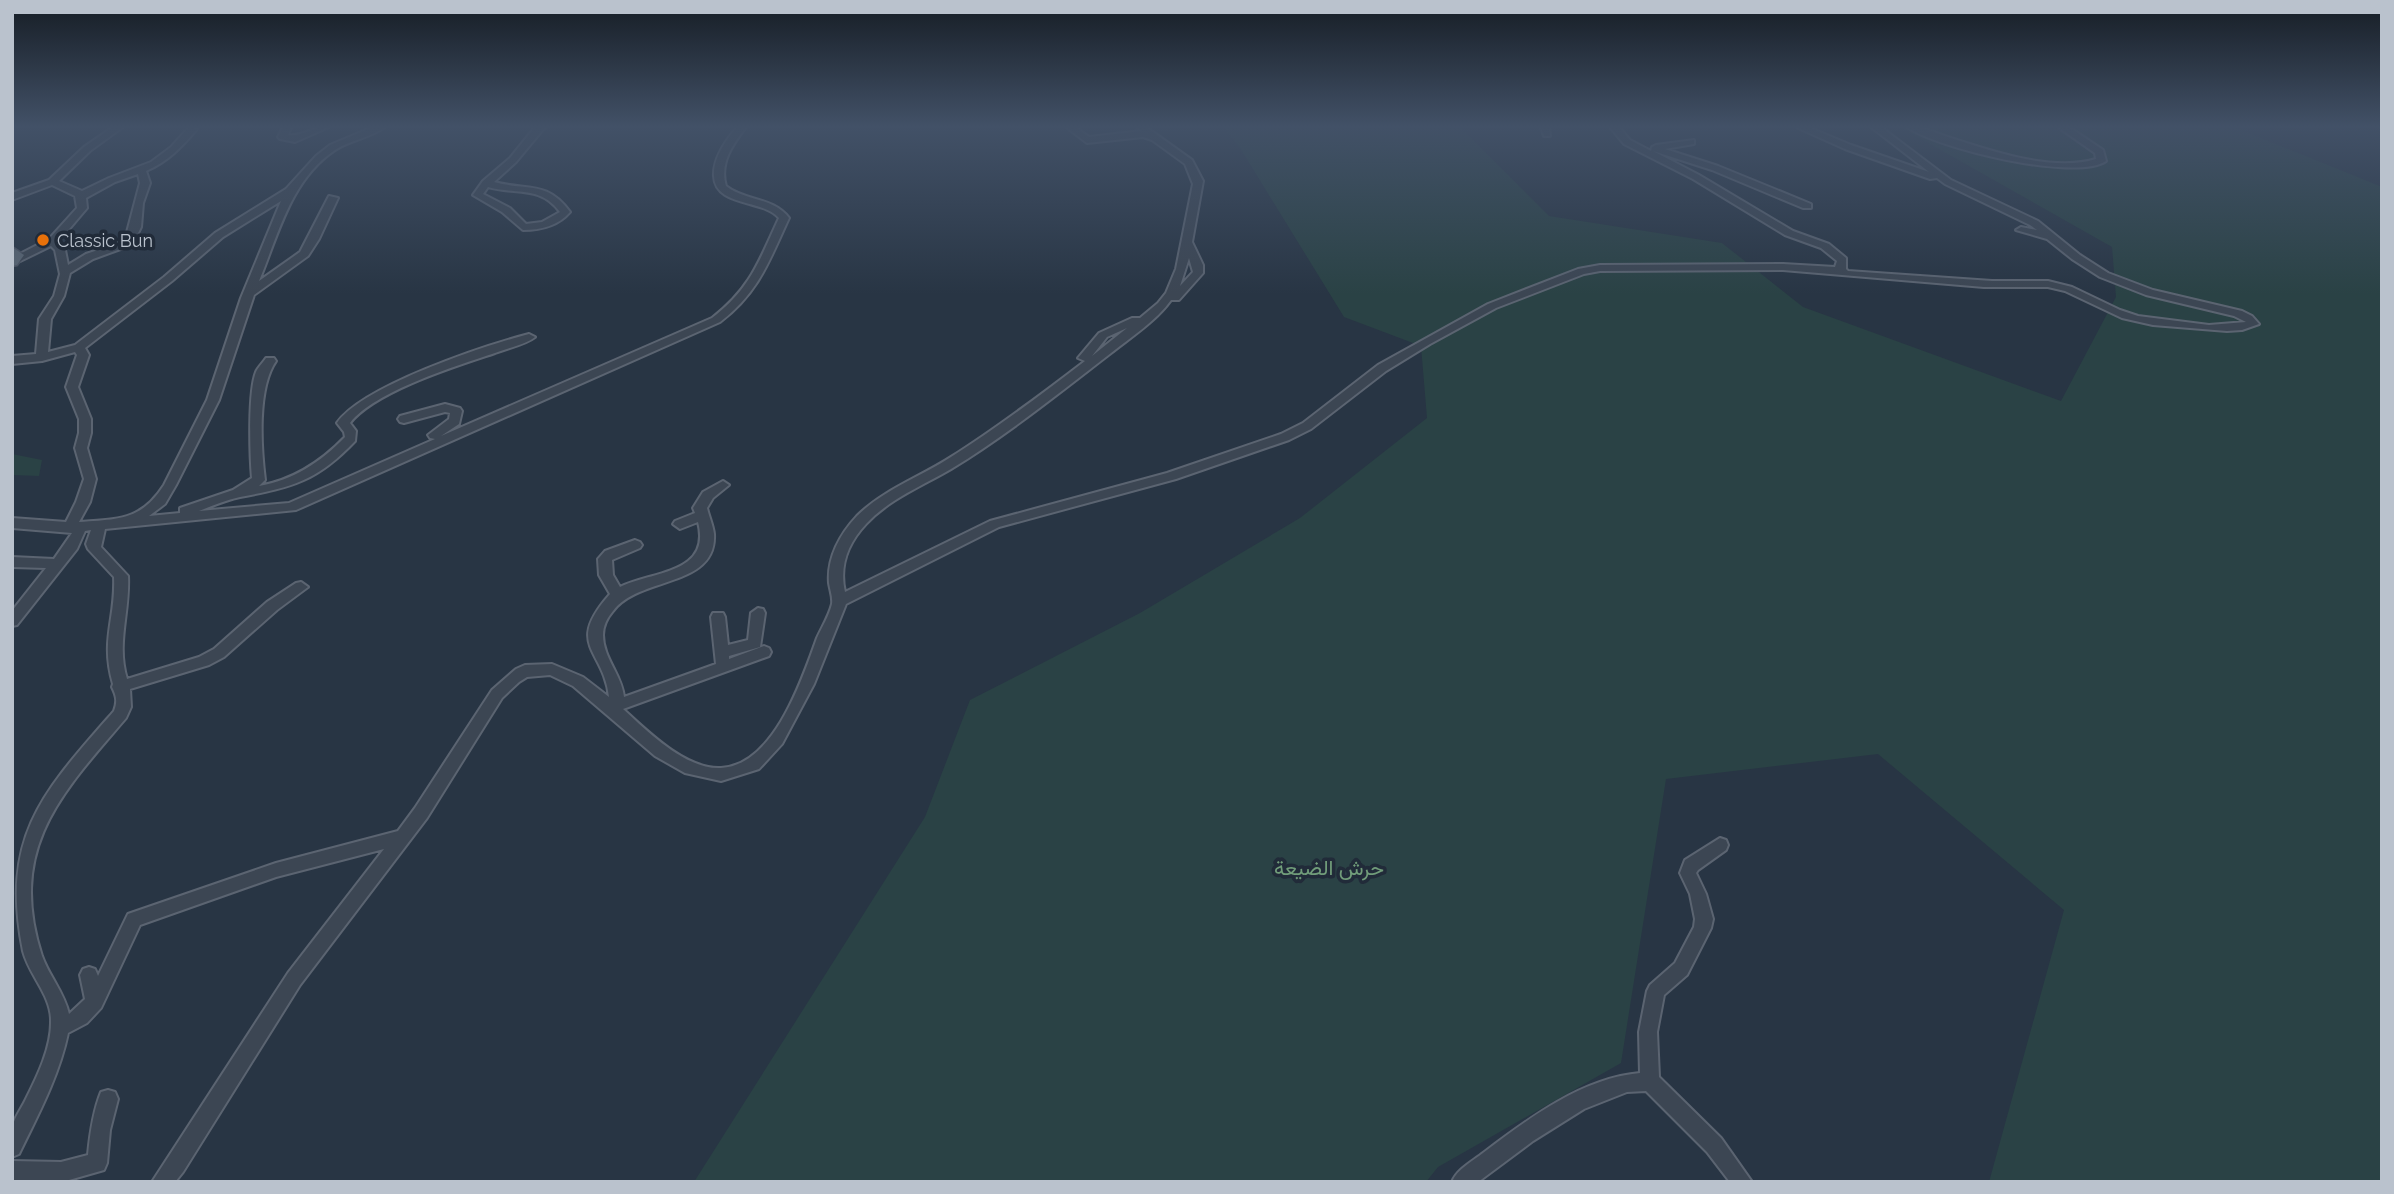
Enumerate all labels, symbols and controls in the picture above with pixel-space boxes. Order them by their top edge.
place label: Classic Bun [57,230,153,251]
marker: Classic Bun [35,232,51,248]
park label: حرش الضيعة [1274,855,1384,881]

